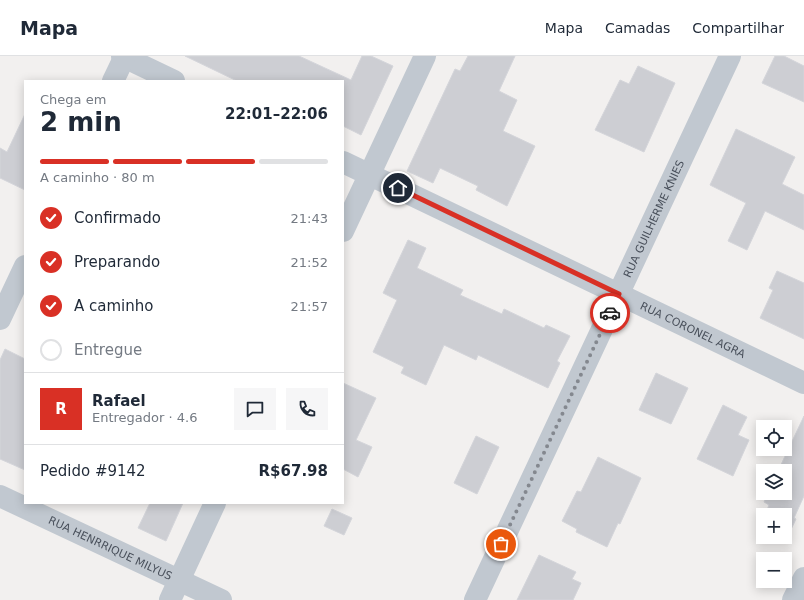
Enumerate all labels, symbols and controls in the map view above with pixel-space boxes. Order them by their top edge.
text: Mapa [20,17,78,39]
text: Mapa [545,20,583,36]
text: Camadas [605,20,670,36]
text: Compartilhar [692,20,784,36]
text: Chega em [40,92,106,107]
text: 22:01–22:06 [225,105,328,123]
text: 2 min [40,107,122,137]
street label: RUA GUILHERME KNIES [621,158,687,280]
text: A caminho · 80 m [40,170,155,185]
pin [381,171,415,205]
icon: home [387,177,409,199]
icon: check [40,207,62,229]
text: Confirmado [74,209,161,227]
text: 21:43 [291,211,328,226]
icon: check [40,251,62,273]
text: Preparando [74,253,160,271]
text: 21:52 [291,255,328,270]
courier [590,293,630,333]
icon: check [40,295,62,317]
text: A caminho [74,297,153,315]
text: 21:57 [291,299,328,314]
street label: RUA CORONEL AGRA [638,299,748,361]
icon: car [599,302,621,324]
text: Entregue [74,341,142,359]
button: chat [234,388,276,430]
button: phone [286,388,328,430]
text: Rafael [92,392,146,410]
text: R [55,400,67,418]
text: Entregador · 4.6 [92,410,197,425]
map controls [756,420,792,588]
button: locate [756,420,792,456]
text: Pedido #9142 [40,462,146,480]
text: R$67.98 [259,462,328,480]
button: layers [756,464,792,500]
button: + [756,508,792,544]
street label: RUA HENRRIQUE MILYUS [46,513,174,583]
pin [484,527,518,561]
icon: bag [490,533,512,555]
button: − [756,552,792,588]

